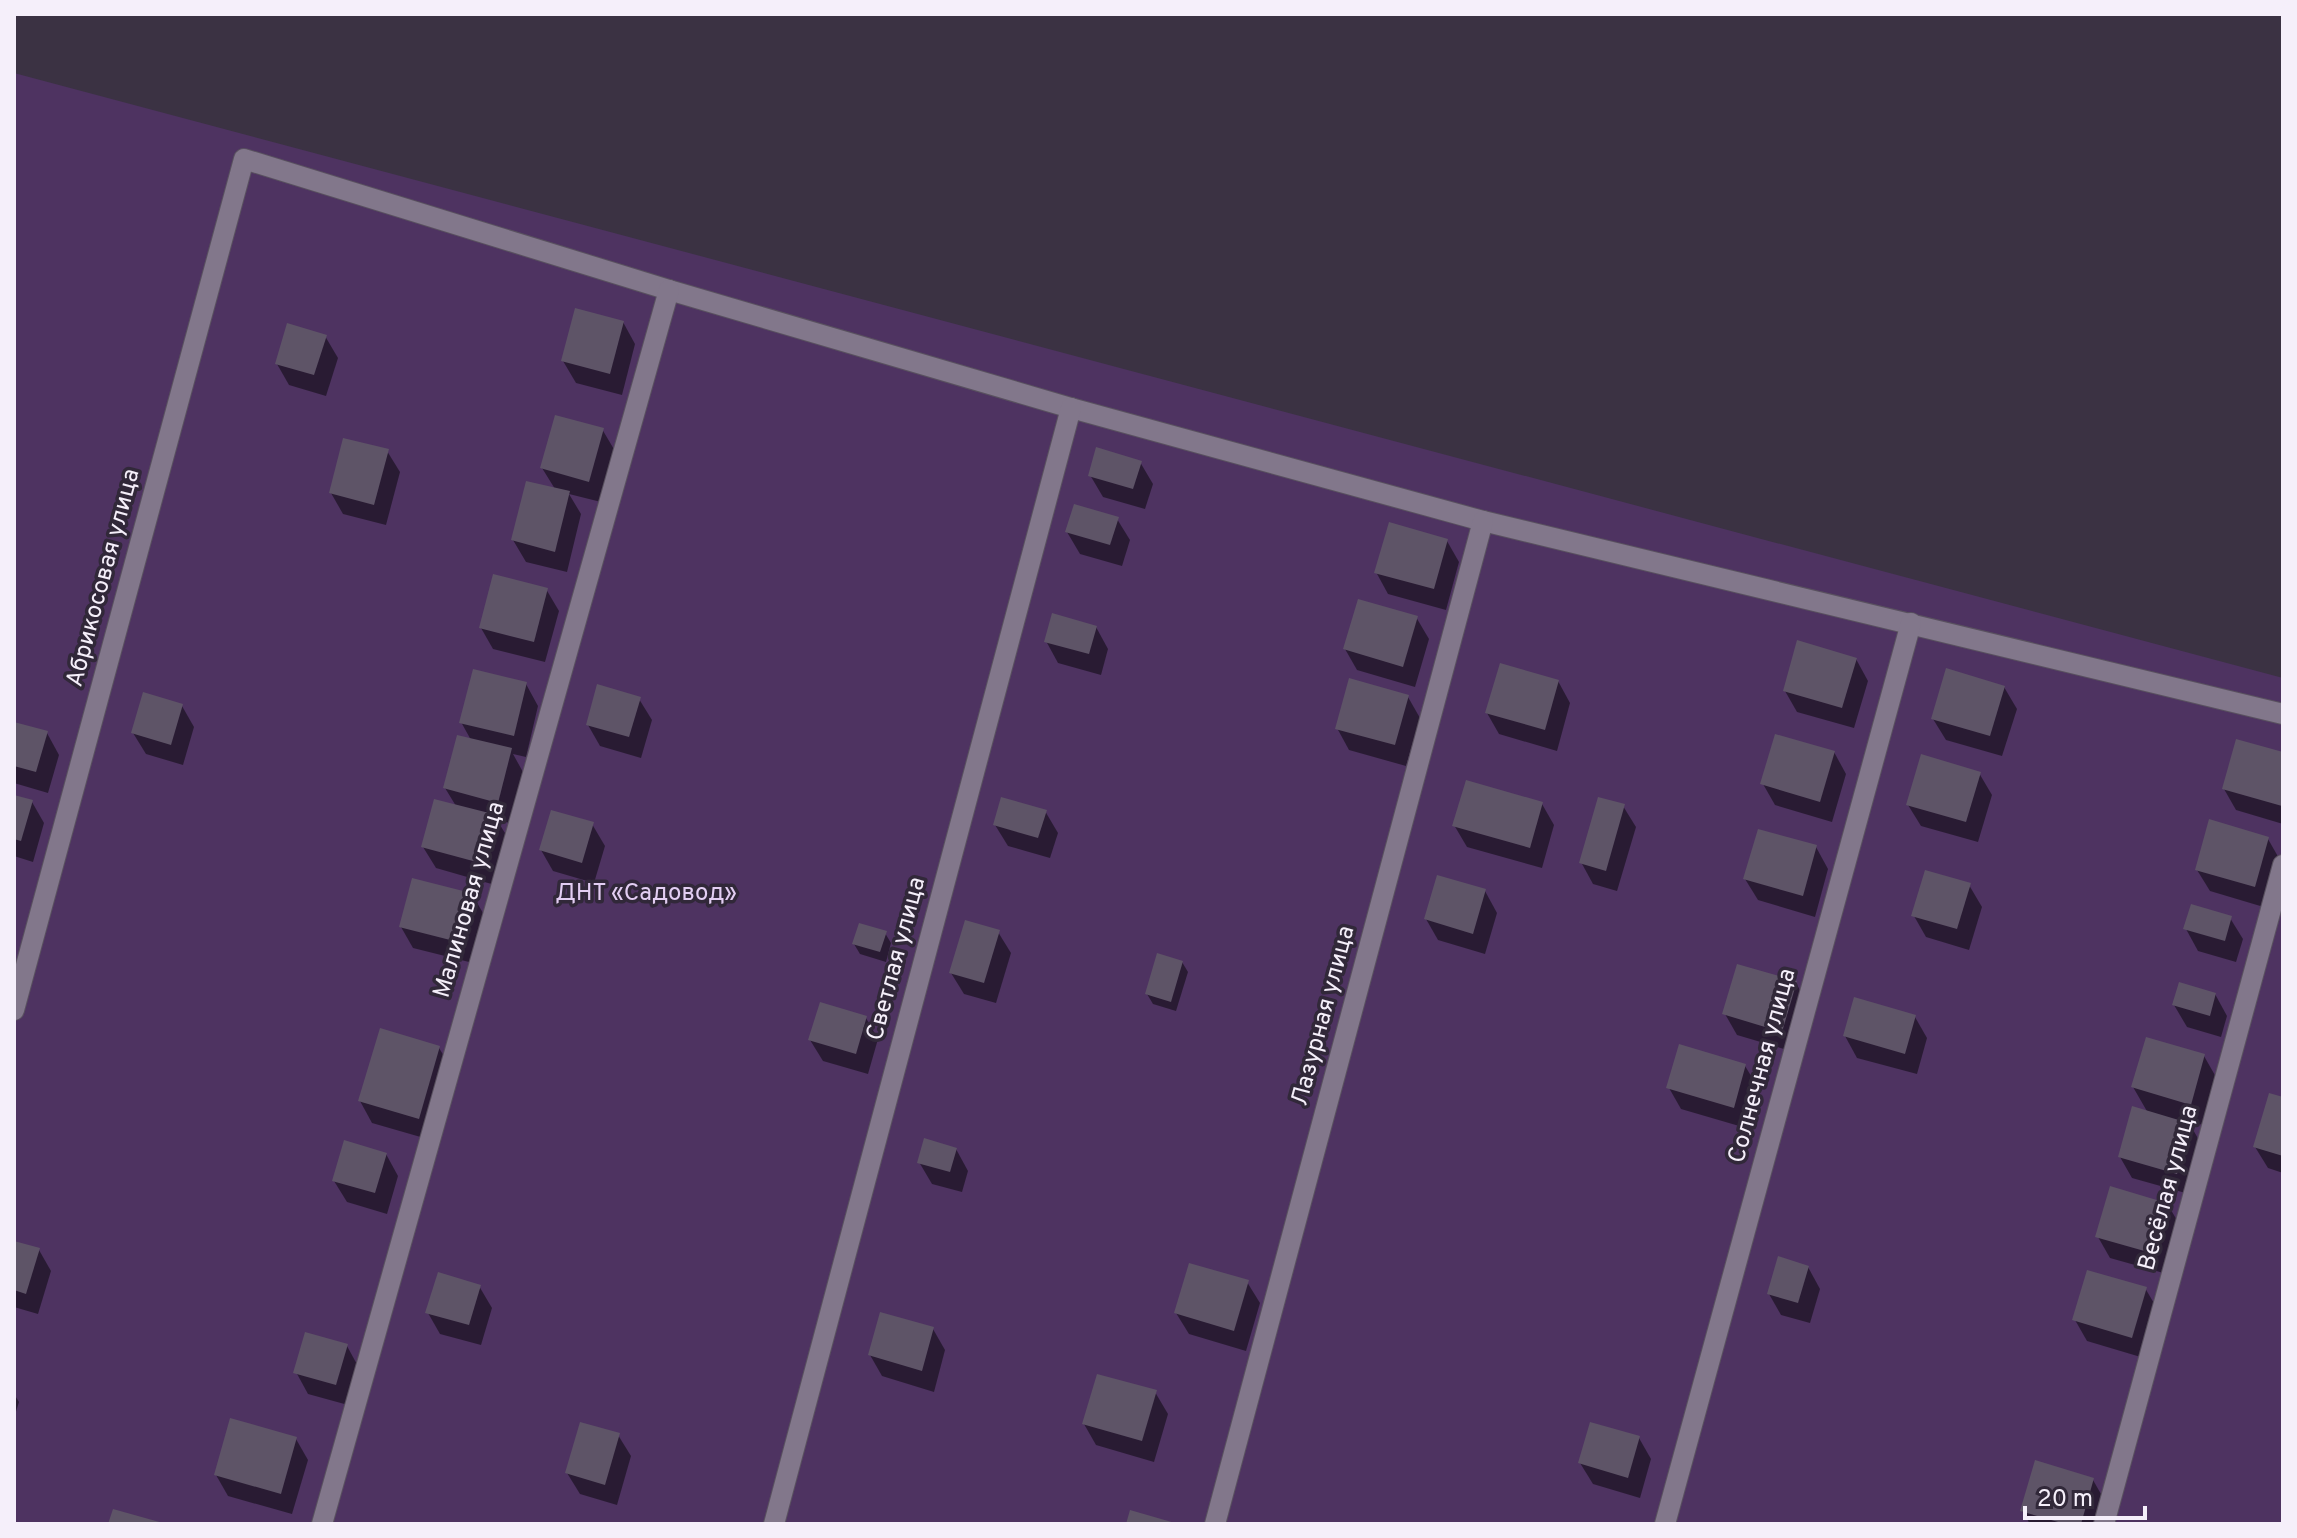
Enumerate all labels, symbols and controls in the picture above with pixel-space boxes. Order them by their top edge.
street label: Абрикосовая улица [60,466,148,690]
street label: Малиновая улица [428,798,512,1002]
street label: Светлая улица [861,874,933,1044]
park label: ДНТ «Садовод» [555,879,737,909]
street label: Лазурная улица [1286,923,1362,1109]
street label: Солнечная улица [1723,965,1803,1167]
street label: Весёлая улица [2133,1102,2205,1274]
scale bar [2025,1470,2145,1520]
text: 20 m [2037,1485,2093,1515]

